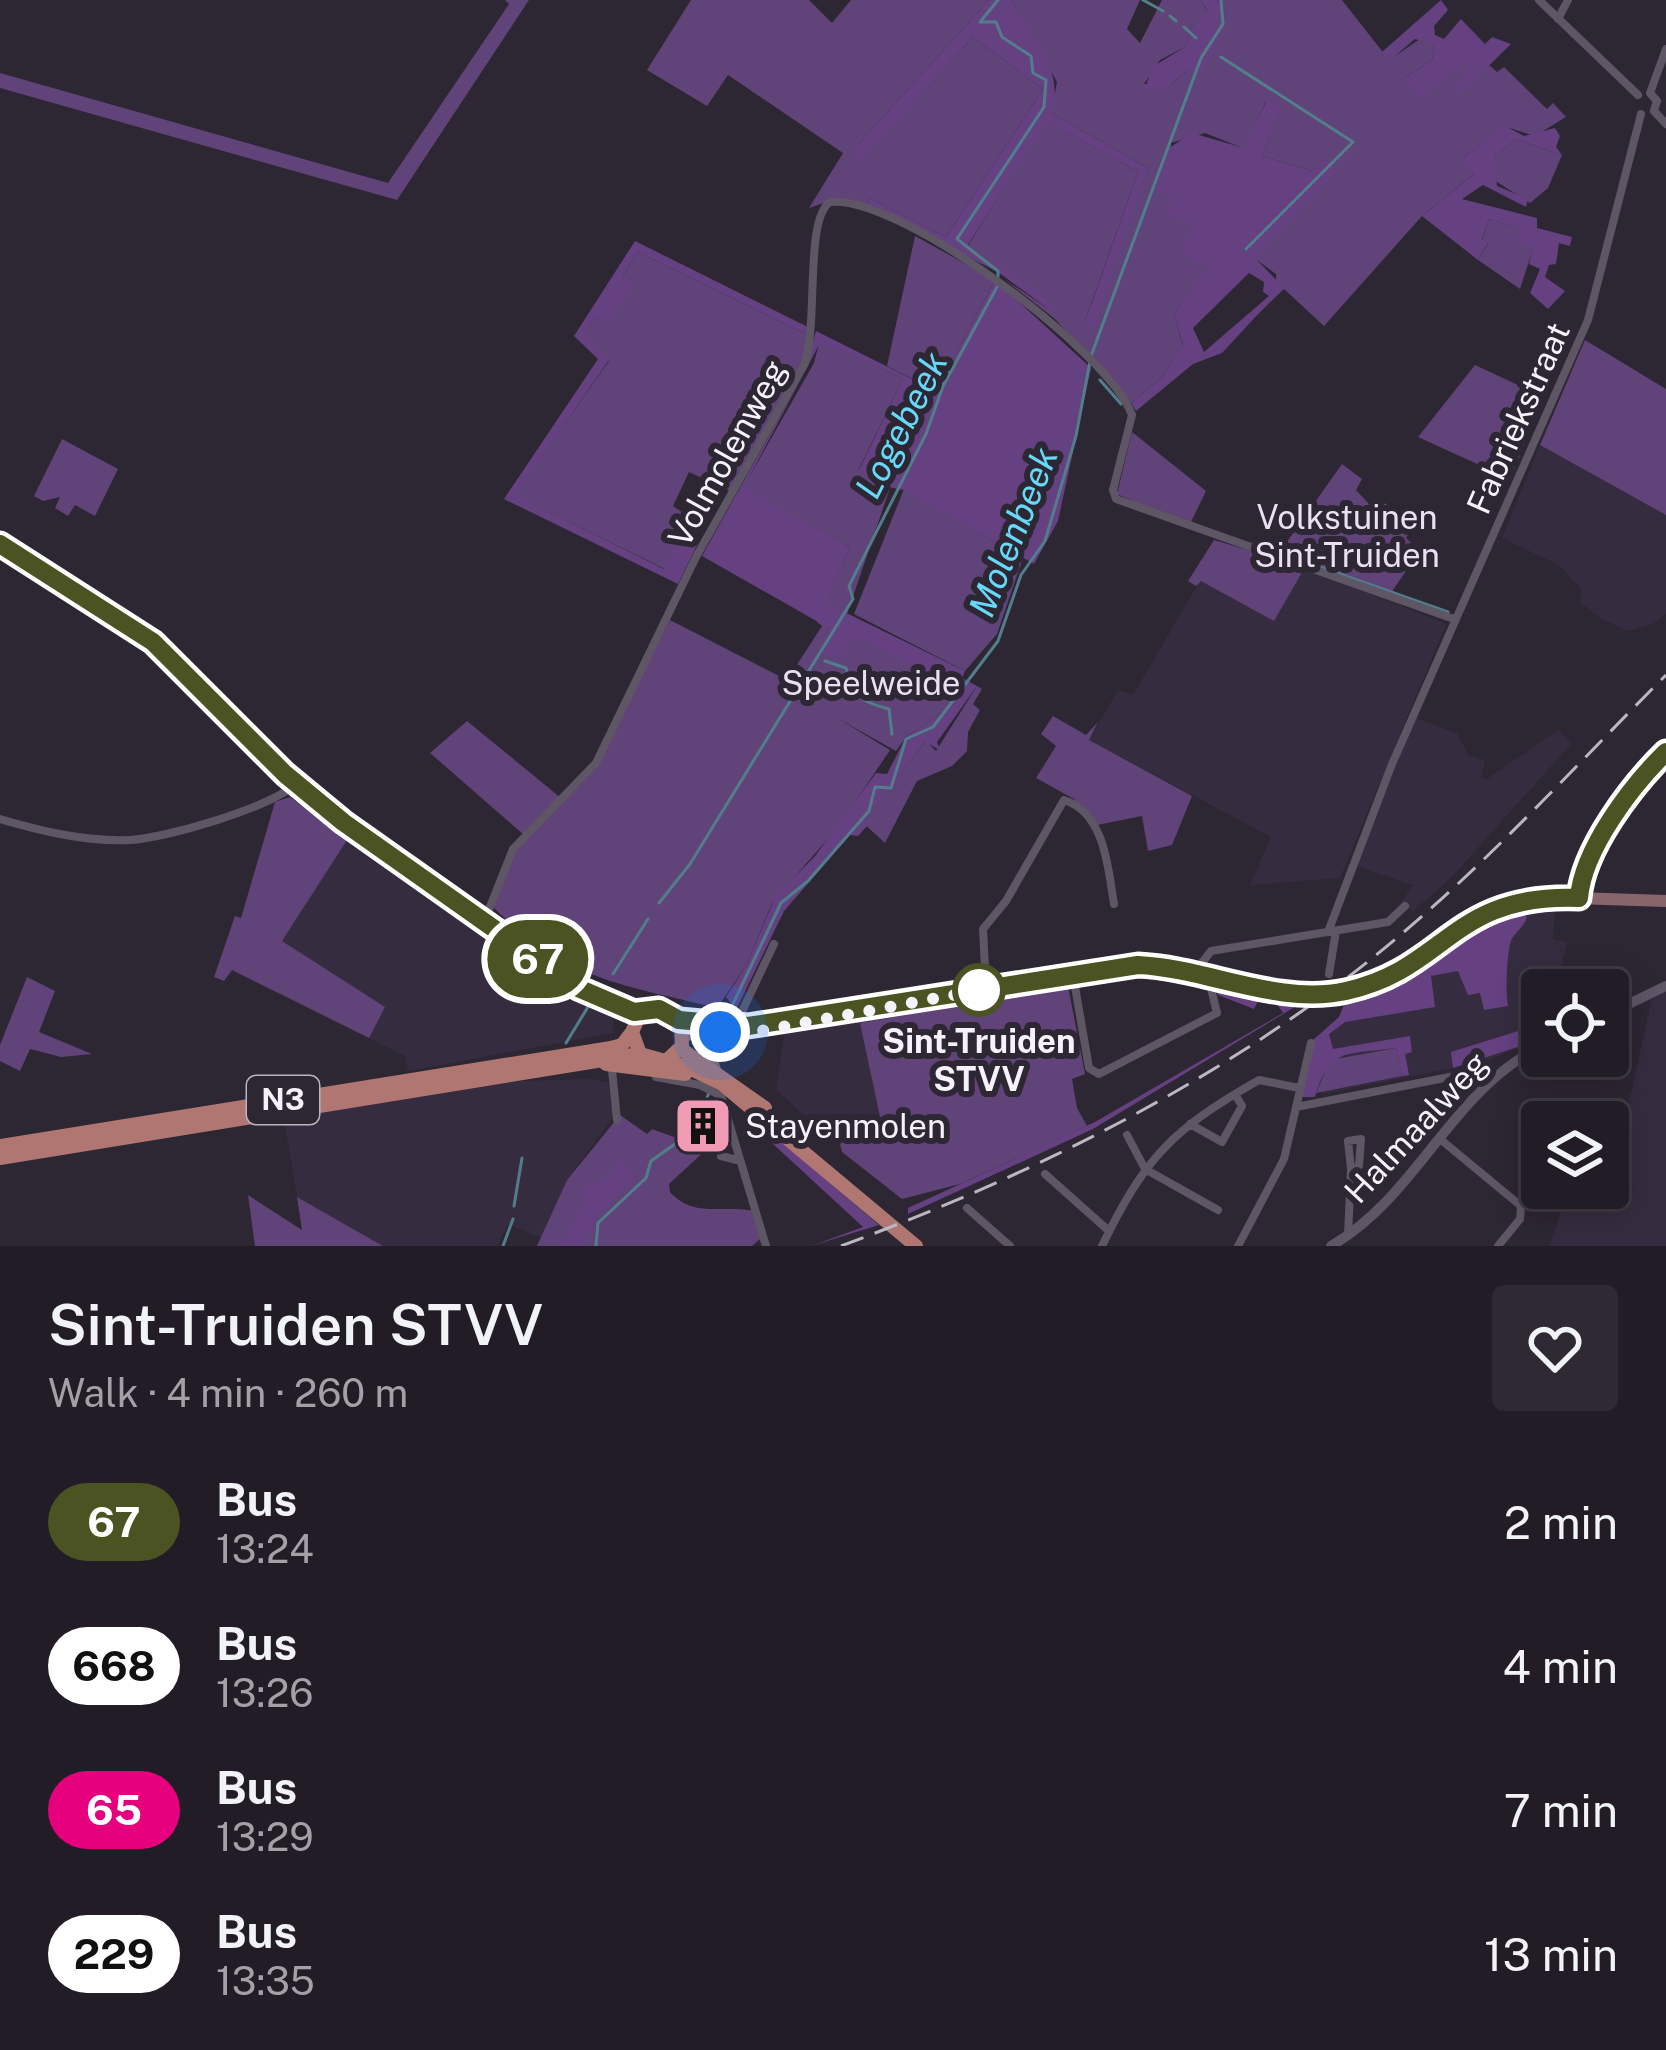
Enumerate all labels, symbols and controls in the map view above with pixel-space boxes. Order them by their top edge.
street label: Fabriekstraat [1459,317,1577,519]
water label: Logebeek [846,344,956,505]
street label: Volmolenweg [660,353,794,553]
water label: Molenbeek [960,441,1066,623]
park label: Volkstuinen Sint-Truiden [1254,498,1440,574]
park label: Speelweide [781,664,961,702]
line badge: 67 [484,920,592,998]
text: 67 [511,934,565,983]
marker: Sint-Truiden STVV [954,965,1004,1015]
map controls [1521,969,1629,1209]
button: locate [1521,969,1629,1077]
your location [690,1002,750,1062]
place label: Sint-Truiden STVV [882,1022,1076,1098]
street label: Halmaalweg [1337,1044,1495,1210]
road number: N3 [247,1076,319,1124]
building icon: Stayenmolen [672,1095,734,1157]
button: layers [1521,1101,1629,1209]
place label: Stayenmolen [745,1107,946,1145]
button: heart [1492,1285,1618,1411]
text: Sint-Truiden STVV [48,1291,543,1358]
text: Walk · 4 min · 260 m [48,1370,408,1416]
text: Bus [216,1473,297,1526]
text: 2 min [1504,1496,1618,1549]
text: 67 [87,1497,141,1546]
text: 13:24 [216,1526,314,1572]
text: Bus [216,1617,297,1670]
text: 4 min [1502,1640,1618,1693]
text: 668 [72,1641,156,1690]
text: 13:26 [216,1670,314,1716]
text: Bus [216,1761,297,1814]
text: 7 min [1504,1784,1618,1837]
text: 65 [86,1785,142,1834]
text: 13:29 [216,1814,314,1860]
text: Bus [216,1905,297,1958]
text: 13 min [1484,1928,1618,1981]
text: 229 [73,1929,155,1978]
text: 13:35 [216,1958,315,2004]

